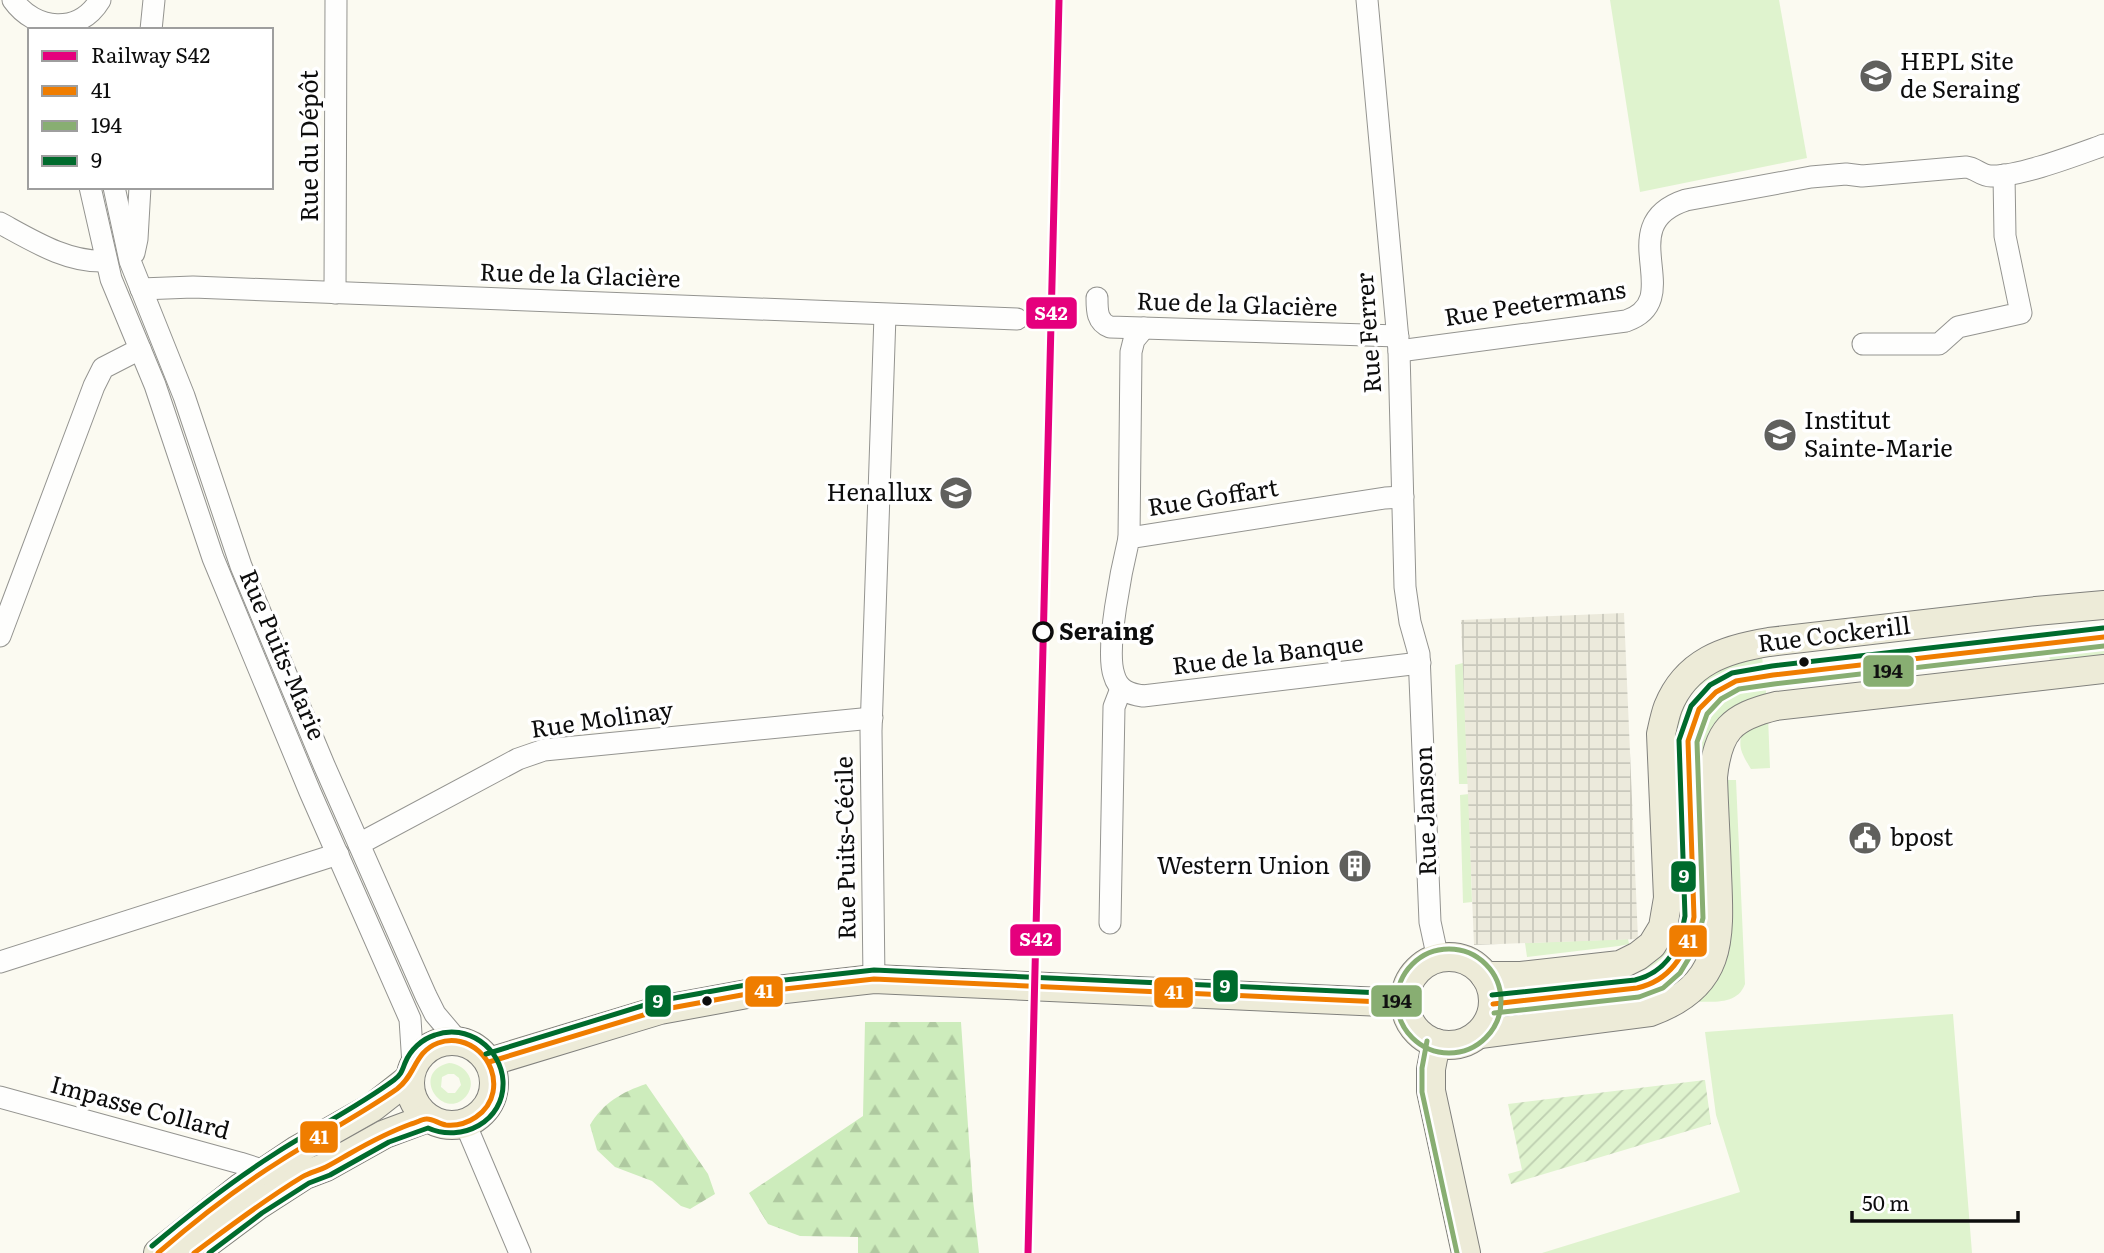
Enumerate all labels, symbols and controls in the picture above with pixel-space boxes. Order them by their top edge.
legend [28,28,273,189]
text: Railway S42 [91,38,210,69]
place label: HEPL Site de Seraing [1900,42,2020,105]
school or university icon: HEPL Site de Seraing [1857,57,1895,95]
street label: Rue du Dépôt [290,70,325,222]
text: 41 [91,73,112,104]
text: 194 [91,108,123,139]
text: 9 [91,143,102,174]
street label: Rue de la Glacière [479,253,681,294]
street label: Rue Peetermans [1441,270,1628,333]
street label: Rue Ferrer [1345,271,1388,395]
street label: Rue de la Glacière [1136,282,1338,323]
line badge: S42 [1025,296,1078,330]
text: S42 [1034,298,1068,326]
place label: Institut Sainte-Marie [1804,401,1953,464]
school or university icon: Institut Sainte-Marie [1761,416,1799,454]
street label: Rue Goffart [1145,468,1281,523]
place label: Henallux [827,473,932,508]
school or university icon: Henallux [937,474,975,512]
street label: Rue Puits-Marie [233,563,336,745]
street label: Rue Cockerill [1755,606,1912,659]
place label: Seraing [1059,612,1154,647]
marker: Seraing [1033,622,1053,642]
street label: Rue de la Banque [1170,623,1365,682]
line badge: 194 [1862,654,1915,688]
unlabelled marker [1797,655,1811,669]
text: 194 [1873,656,1904,684]
street label: Rue Molinay [528,690,675,745]
street label: Rue Janson [1404,745,1443,877]
street label: Rue Puits-Cécile [824,756,863,940]
place label: bpost [1890,818,1953,853]
public building icon: bpost [1846,819,1884,857]
place label: Western Union [1157,846,1330,881]
building icon: Western Union [1336,847,1374,885]
line badge: 9 [1670,860,1697,893]
text: 9 [1679,861,1690,889]
line badge: S42 [1009,923,1062,957]
text: S42 [1019,924,1053,952]
line badge: 41 [1668,924,1708,958]
text: 41 [1678,926,1698,954]
line badge: 9 [1212,969,1239,1003]
text: 9 [1220,971,1231,999]
line badge: 41 [744,975,784,1008]
text: 41 [754,976,774,1004]
line badge: 41 [1153,976,1194,1009]
text: 41 [1164,977,1184,1005]
line badge: 9 [644,984,672,1018]
line badge: 194 [1370,984,1423,1018]
text: 9 [653,986,664,1014]
text: 194 [1382,986,1413,1014]
unlabelled marker [700,994,714,1008]
street label: Impasse Collard [47,1065,235,1146]
line badge: 41 [299,1120,339,1154]
text: 41 [309,1122,329,1150]
scale bar [1852,1180,2018,1224]
text: 50 m [1862,1186,1909,1217]

